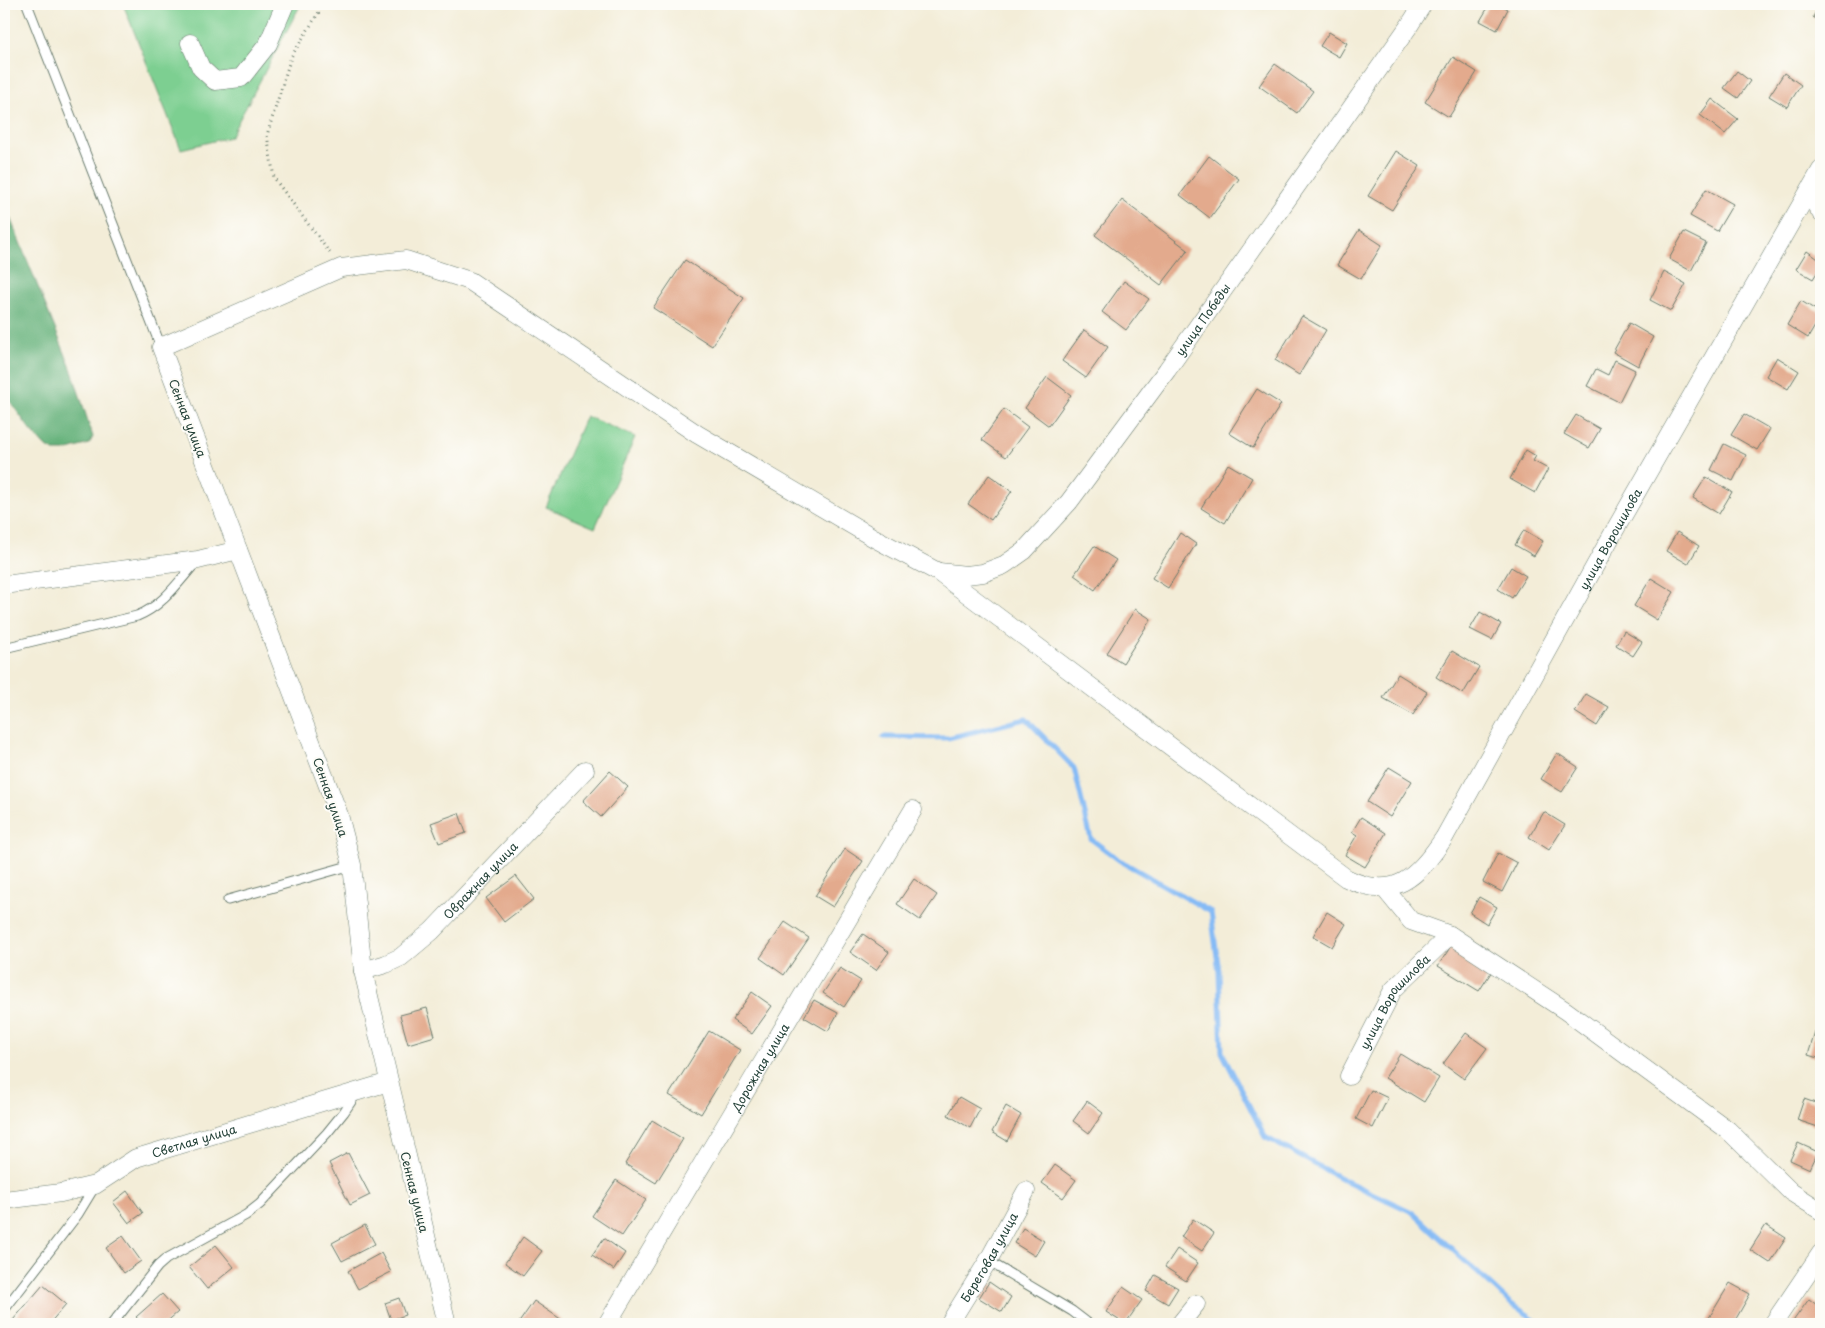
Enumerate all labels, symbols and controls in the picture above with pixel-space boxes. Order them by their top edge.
street label: улица Победы [1171,280,1234,359]
street label: Сенная улица [165,376,211,460]
street label: улица Ворошилова [1575,484,1646,593]
street label: Сенная улица [309,755,353,839]
street label: Овражная улица [439,837,522,923]
street label: улица Ворошилова [1355,950,1434,1052]
street label: Дорожная улица [726,1019,793,1115]
street label: Светлая улица [149,1119,239,1162]
street label: Сенная улица [396,1150,434,1235]
street label: Береговая улица [956,1209,1022,1305]

